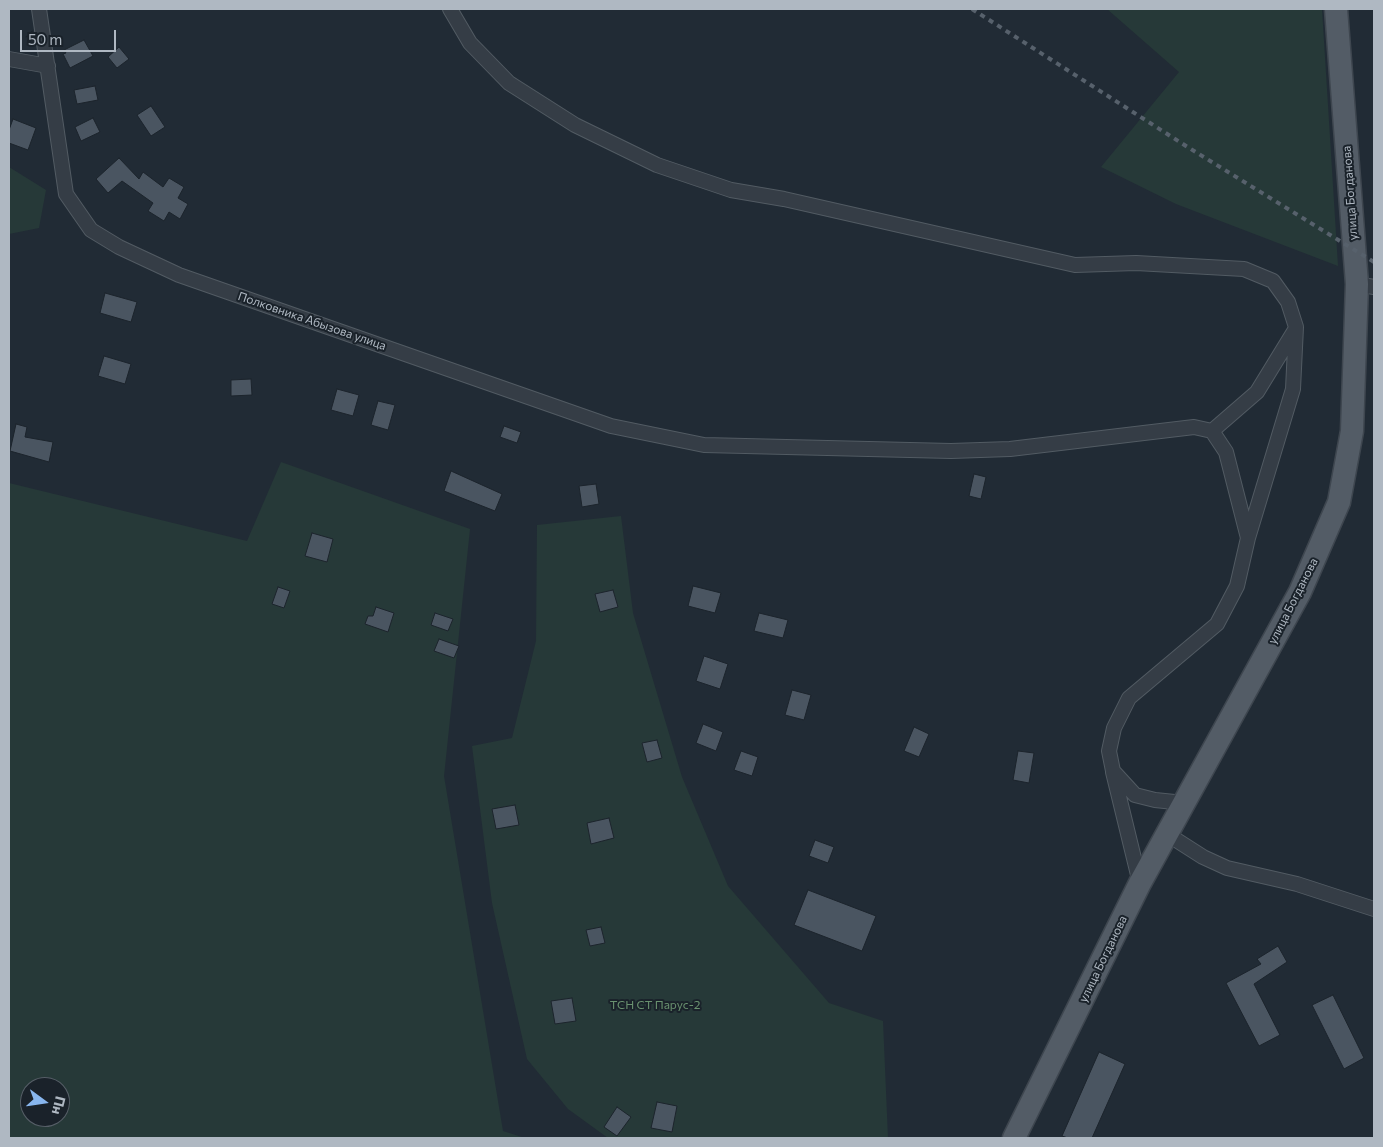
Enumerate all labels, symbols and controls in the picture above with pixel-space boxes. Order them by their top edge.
scale bar [22,20,119,52]
text: 50 m [28,30,62,48]
street label: улица Богданова [1340,145,1360,241]
street label: Полковника Абызова улица [236,289,388,353]
street label: улица Богданова [1265,556,1321,646]
street label: улица Богданова [1076,913,1130,1005]
park label: ТСН СТ Парус-2 [610,998,700,1012]
north arrow [20,1077,70,1127]
text: Пн [49,1094,70,1117]

